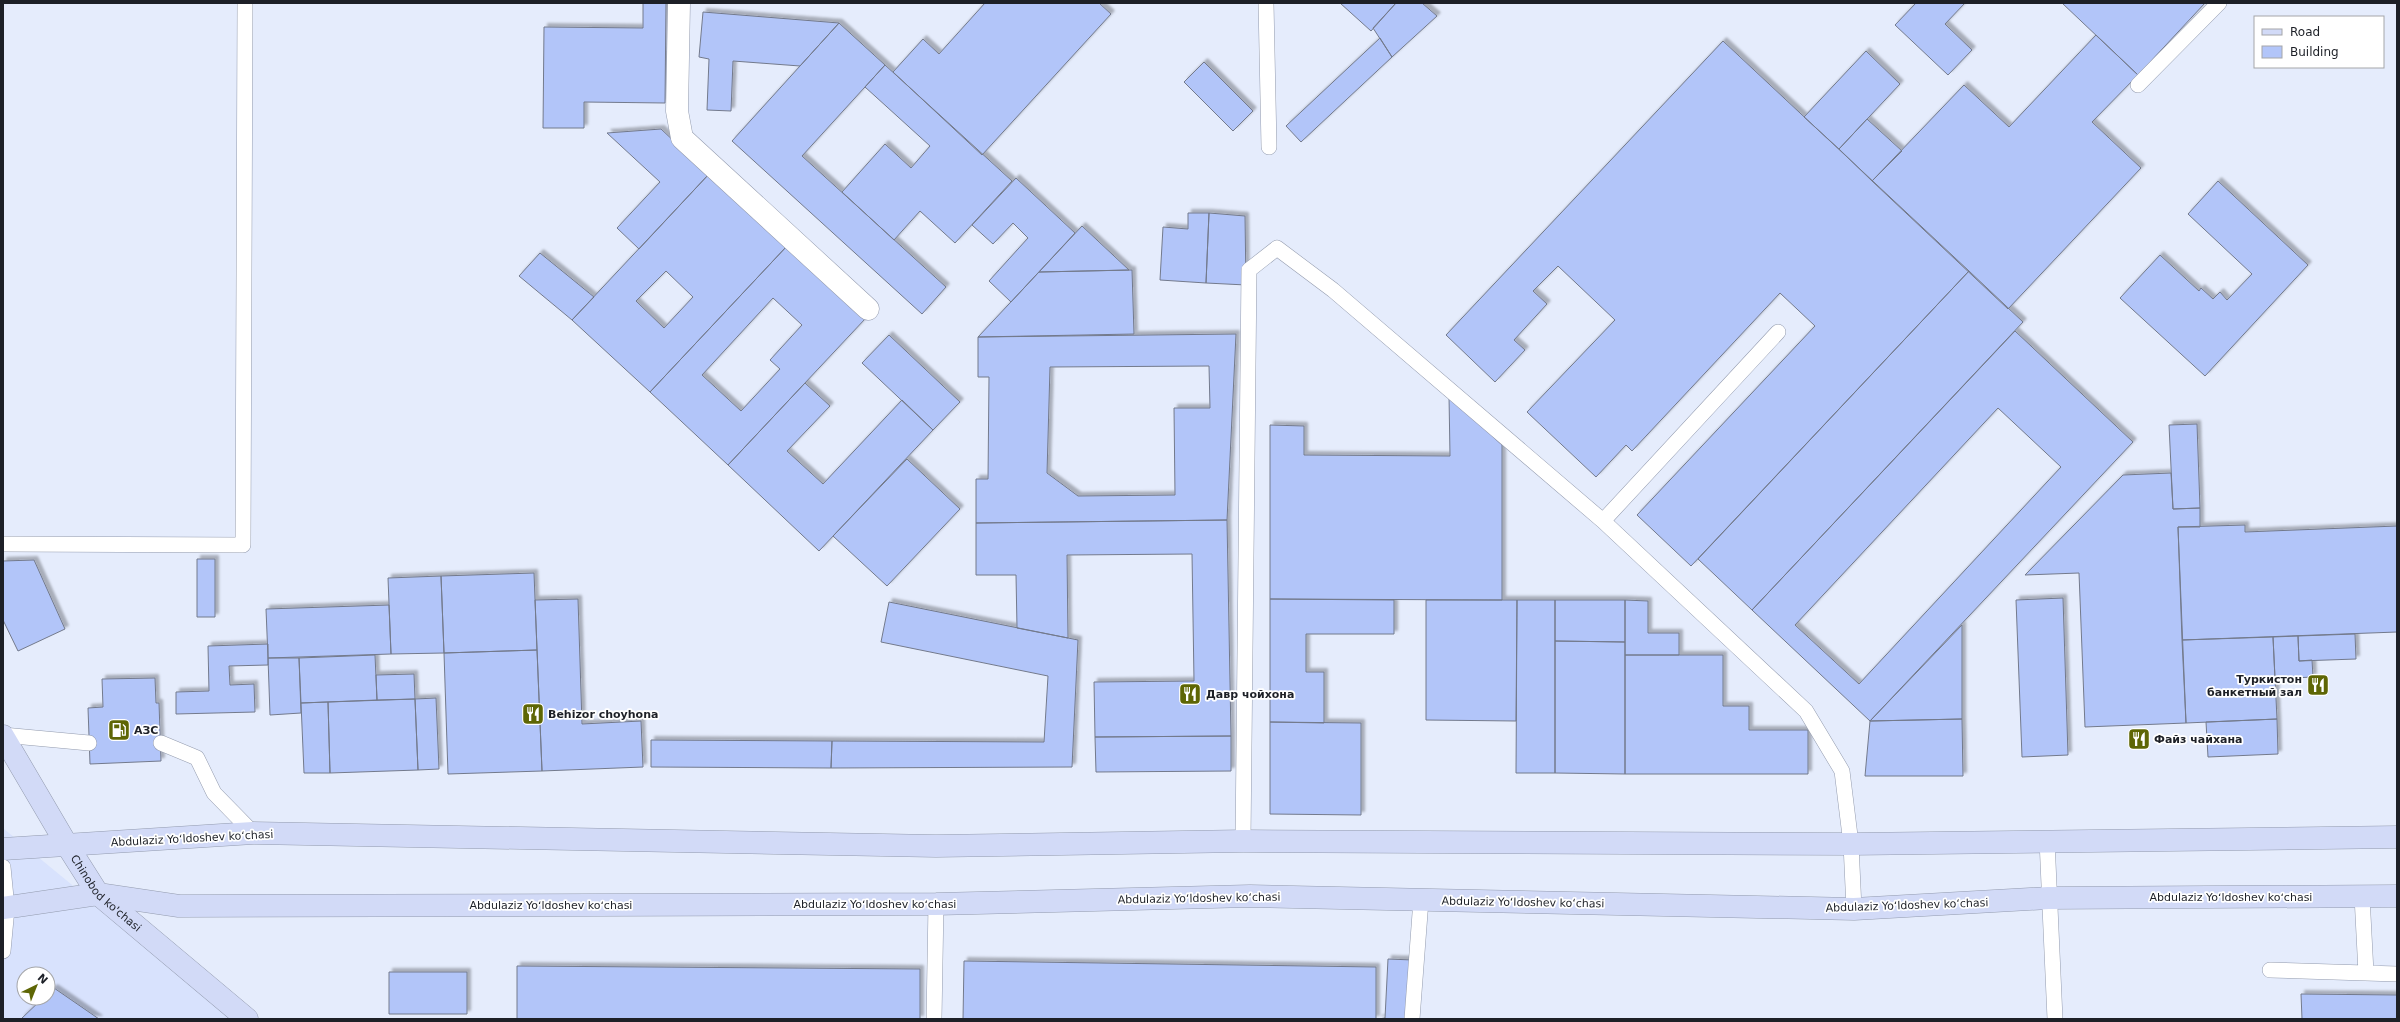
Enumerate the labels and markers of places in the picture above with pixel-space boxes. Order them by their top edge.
restaurant icon: Туркистон банкетный зал [2305,672,2331,698]
place label: Туркистон банкетный зал [2207,673,2302,699]
restaurant icon: Давр чойхона [1177,681,1203,707]
place label: Давр чойхона [1206,688,1294,701]
restaurant icon: Behizor choyhona [520,701,546,727]
place label: Behizor choyhona [548,708,658,721]
fuel station icon: АЗС [106,717,132,743]
place label: АЗС [134,724,158,737]
restaurant icon: Файз чайхана [2126,726,2152,752]
place label: Файз чайхана [2154,733,2242,746]

